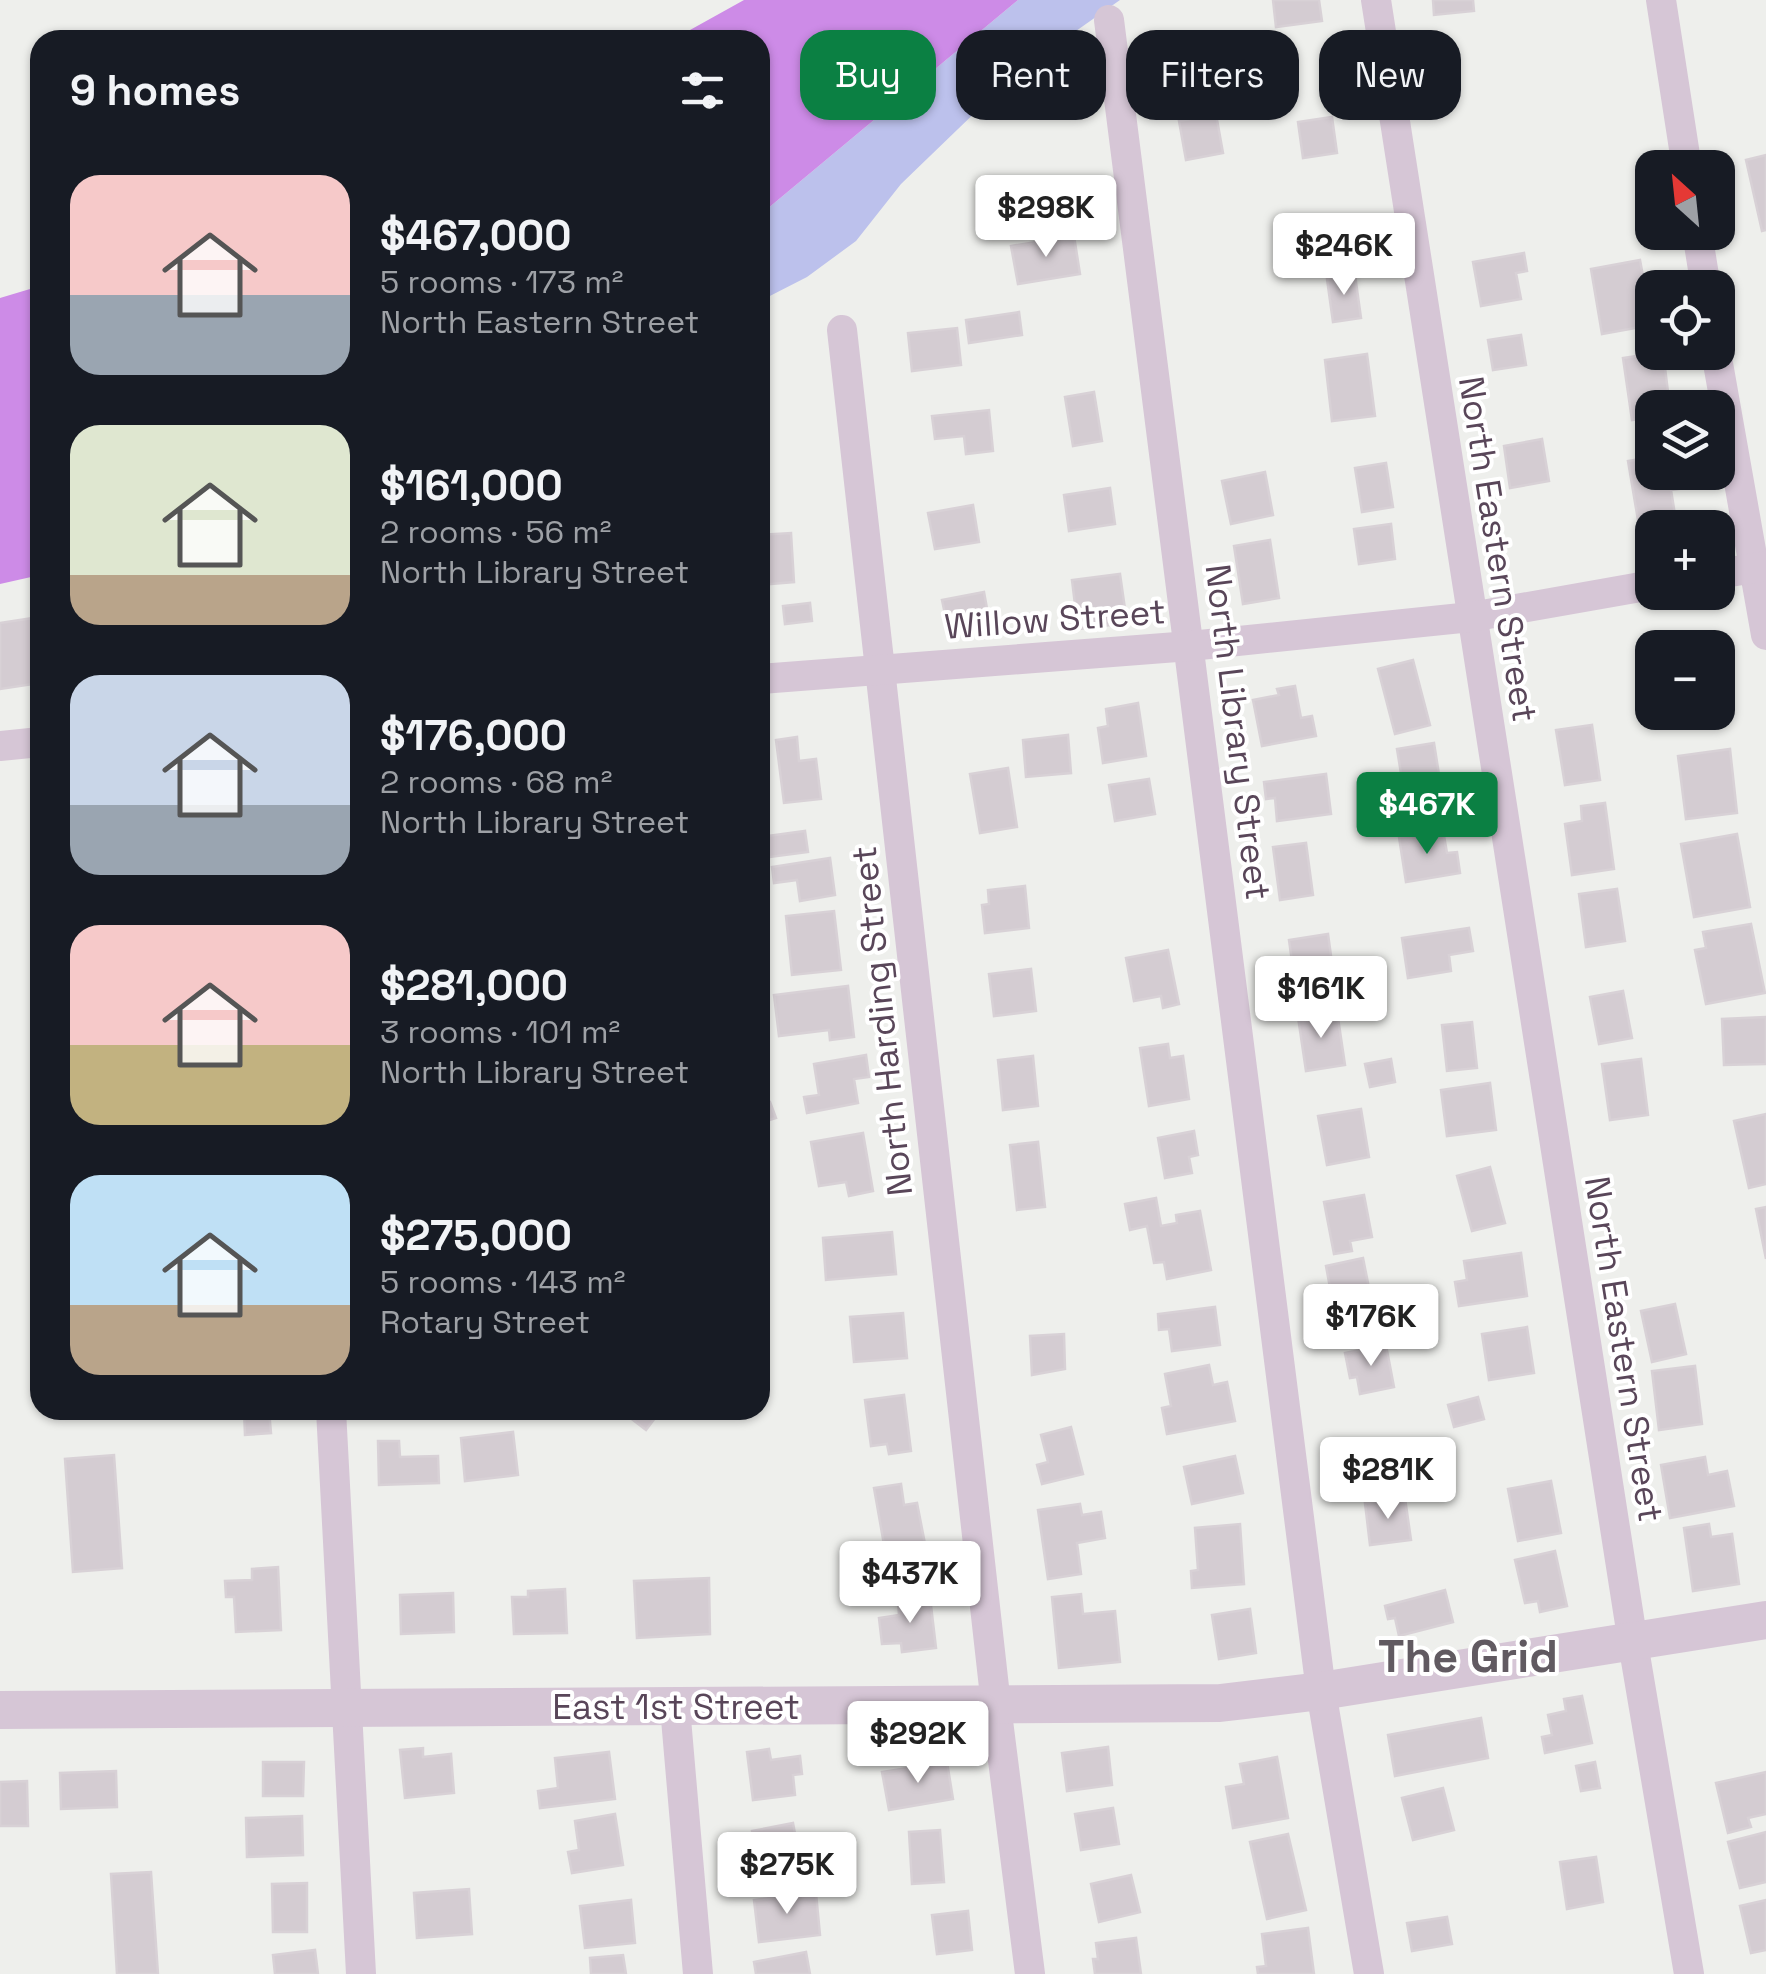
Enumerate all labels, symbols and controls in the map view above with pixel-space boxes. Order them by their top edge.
chip: Buy [800,30,936,120]
chip: Rent [956,30,1106,120]
chip: Filters [1126,30,1299,120]
chip: New [1319,30,1461,120]
icon: filters [675,63,730,118]
text: 9 homes [70,64,240,117]
north arrow [1635,150,1735,250]
map controls [1635,150,1735,730]
pin: $298K [976,175,1116,260]
text: $298K [997,187,1095,227]
text: $467,000 [380,209,571,262]
pin: $246K [1274,213,1414,298]
icon: home [150,215,270,335]
text: $246K [1295,225,1393,265]
text: 5 rooms · 173 m² [380,262,623,302]
button: locate [1635,270,1735,370]
text: North Eastern Street [380,302,699,342]
street label: North Eastern Street [1449,373,1547,725]
button: layers [1635,390,1735,490]
text: $161,000 [380,459,563,512]
icon: home [150,465,270,585]
button: + [1635,510,1735,610]
text: 2 rooms · 56 m² [380,512,612,552]
text: North Library Street [380,552,689,592]
street label: North Library Street [1196,562,1280,902]
street label: Willow Street [943,589,1167,649]
button: − [1635,630,1735,730]
text: $176,000 [380,709,567,762]
icon: home [150,715,270,835]
text: 2 rooms · 68 m² [380,762,612,802]
pin: $467K [1357,772,1497,857]
text: $467K [1379,784,1475,824]
text: North Library Street [380,802,689,842]
street label: North Harding Street [842,844,922,1198]
pin: $161K [1251,956,1391,1041]
text: $281,000 [380,959,568,1012]
icon: home [150,965,270,1085]
text: $161K [1277,968,1365,1008]
text: 3 rooms · 101 m² [380,1012,620,1052]
text: North Library Street [380,1052,689,1092]
street label: North Eastern Street [1575,1173,1673,1525]
text: $275,000 [380,1209,572,1262]
icon: home [150,1215,270,1335]
text: 5 rooms · 143 m² [380,1262,625,1302]
pin: $176K [1301,1284,1441,1369]
text: $176K [1325,1296,1417,1336]
text: Rotary Street [380,1302,590,1342]
pin: $281K [1318,1437,1458,1522]
text: $281K [1342,1449,1434,1489]
pin: $437K [840,1541,980,1626]
text: $437K [862,1553,958,1593]
district label: The Grid [1378,1628,1558,1685]
street label: East 1st Street [552,1685,800,1729]
pin: $292K [848,1701,988,1786]
text: $292K [869,1713,967,1753]
pin: $275K [717,1832,857,1917]
text: $275K [739,1844,835,1884]

